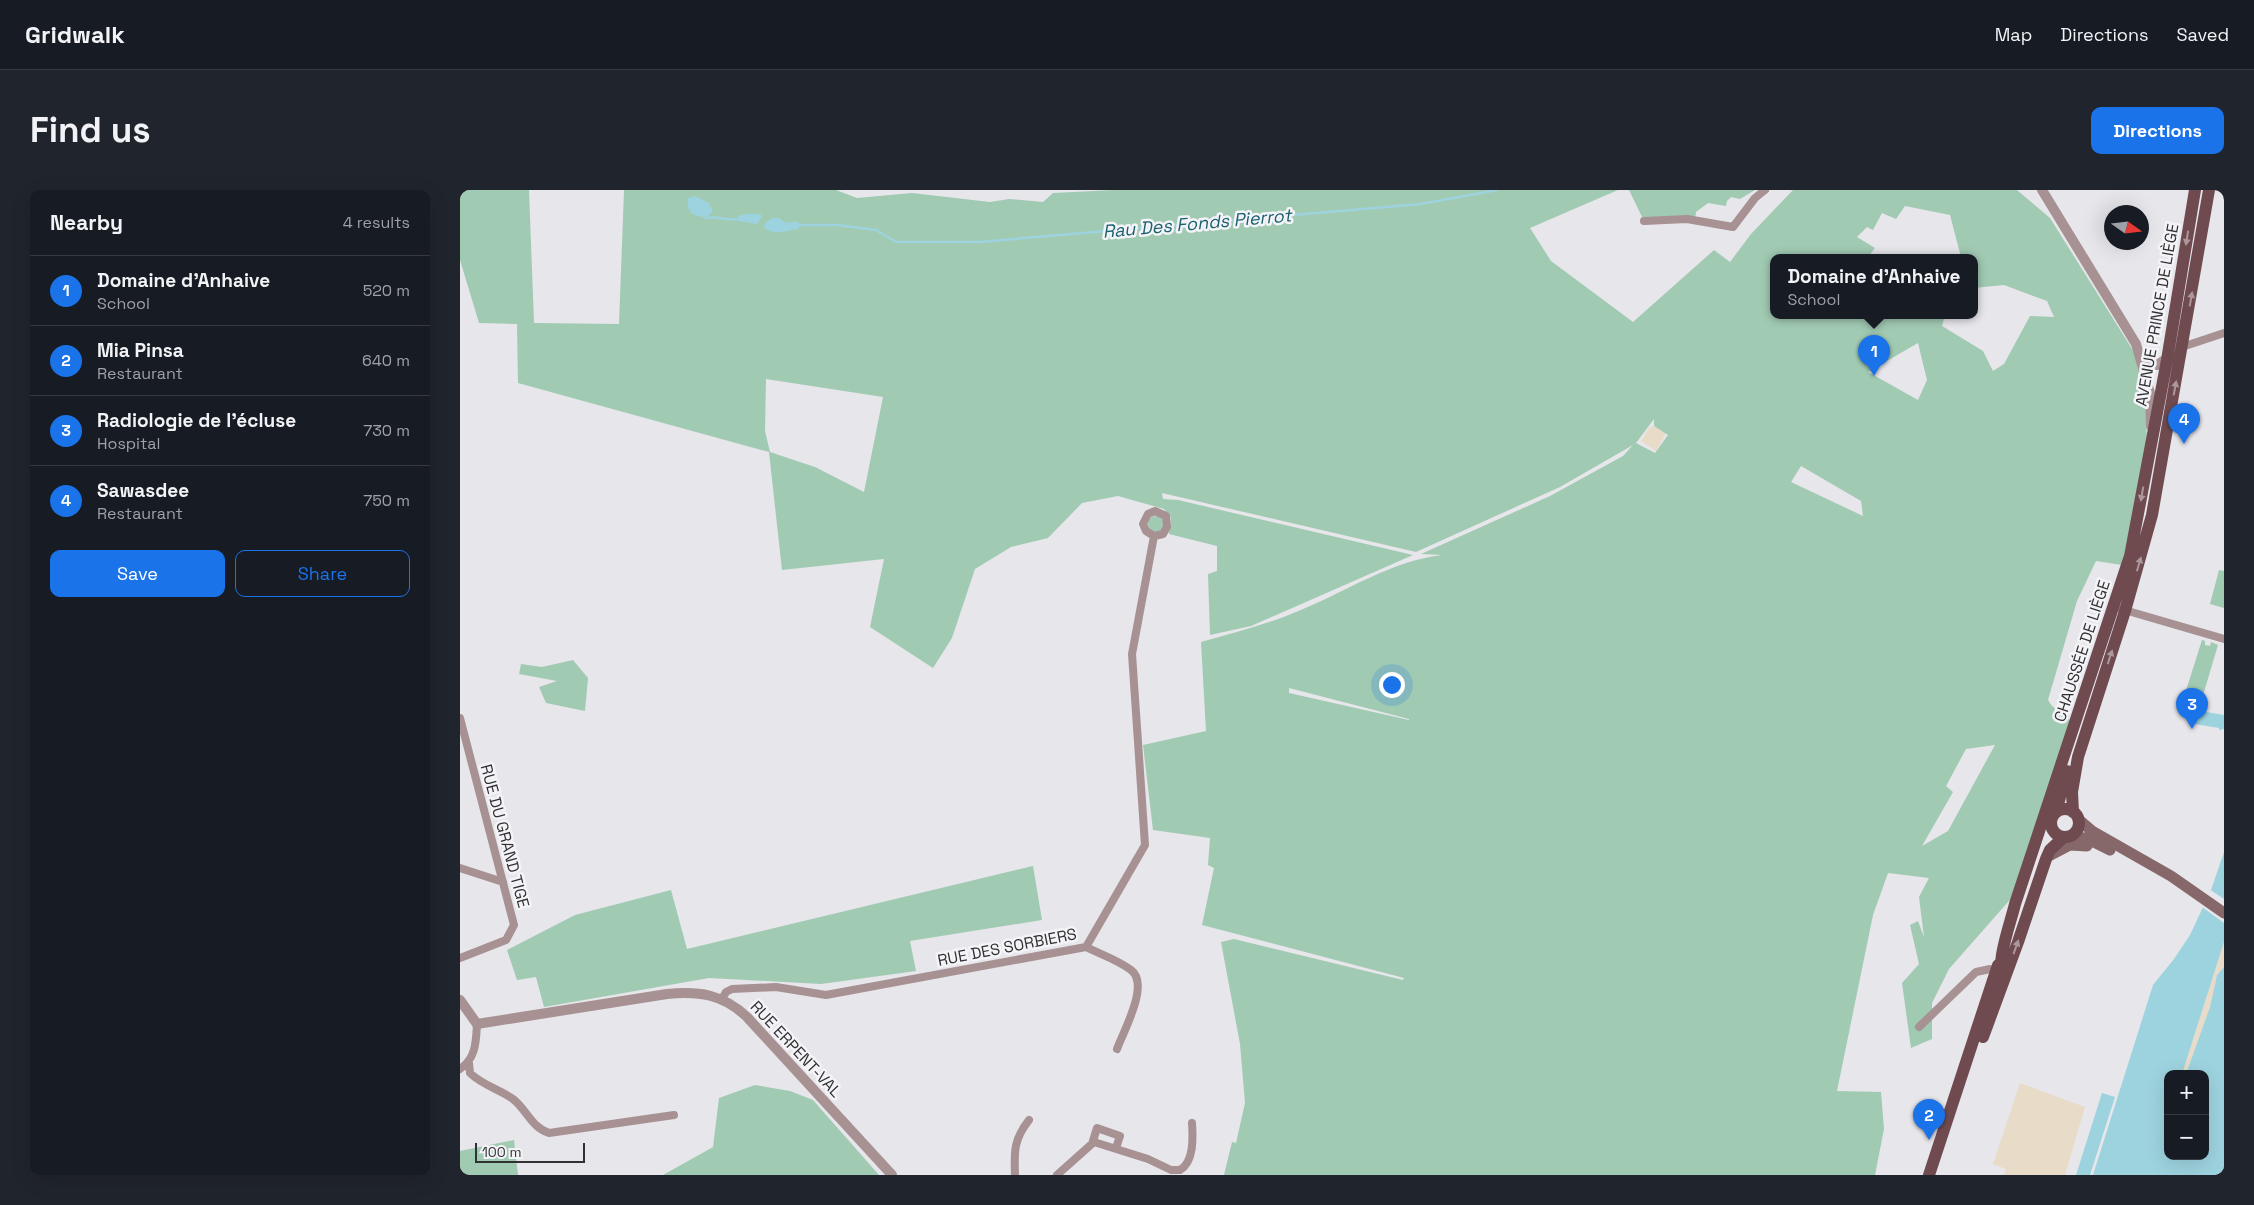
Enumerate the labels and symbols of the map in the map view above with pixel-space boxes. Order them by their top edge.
water label: Rau Des Fonds Pierrot [1102,203,1294,243]
north arrow [2104,205,2149,250]
street label: AVENUE PRINCE DE LIÈGE [2131,222,2183,408]
one-way arrow [2183,231,2191,247]
one-way arrow [2187,291,2195,307]
pin: 1 [1858,335,1890,376]
one-way arrow [2171,380,2179,395]
pin: 4 [2168,403,2200,444]
one-way arrow [2138,486,2146,502]
one-way arrow [2135,556,2143,571]
street label: CHAUSSÉE DE LIÈGE [2049,577,2115,725]
one-way arrow [2106,649,2114,664]
your location [1379,672,1405,698]
pin: 3 [2176,688,2208,729]
street label: RUE DU GRAND TIGE [476,762,534,910]
street label: RUE DES SORBIERS [936,923,1079,971]
one-way arrow [2013,940,2020,955]
street label: RUE ERPENT-VAL [746,996,846,1102]
pin: 2 [1913,1099,1945,1140]
scale bar [475,1140,585,1163]

